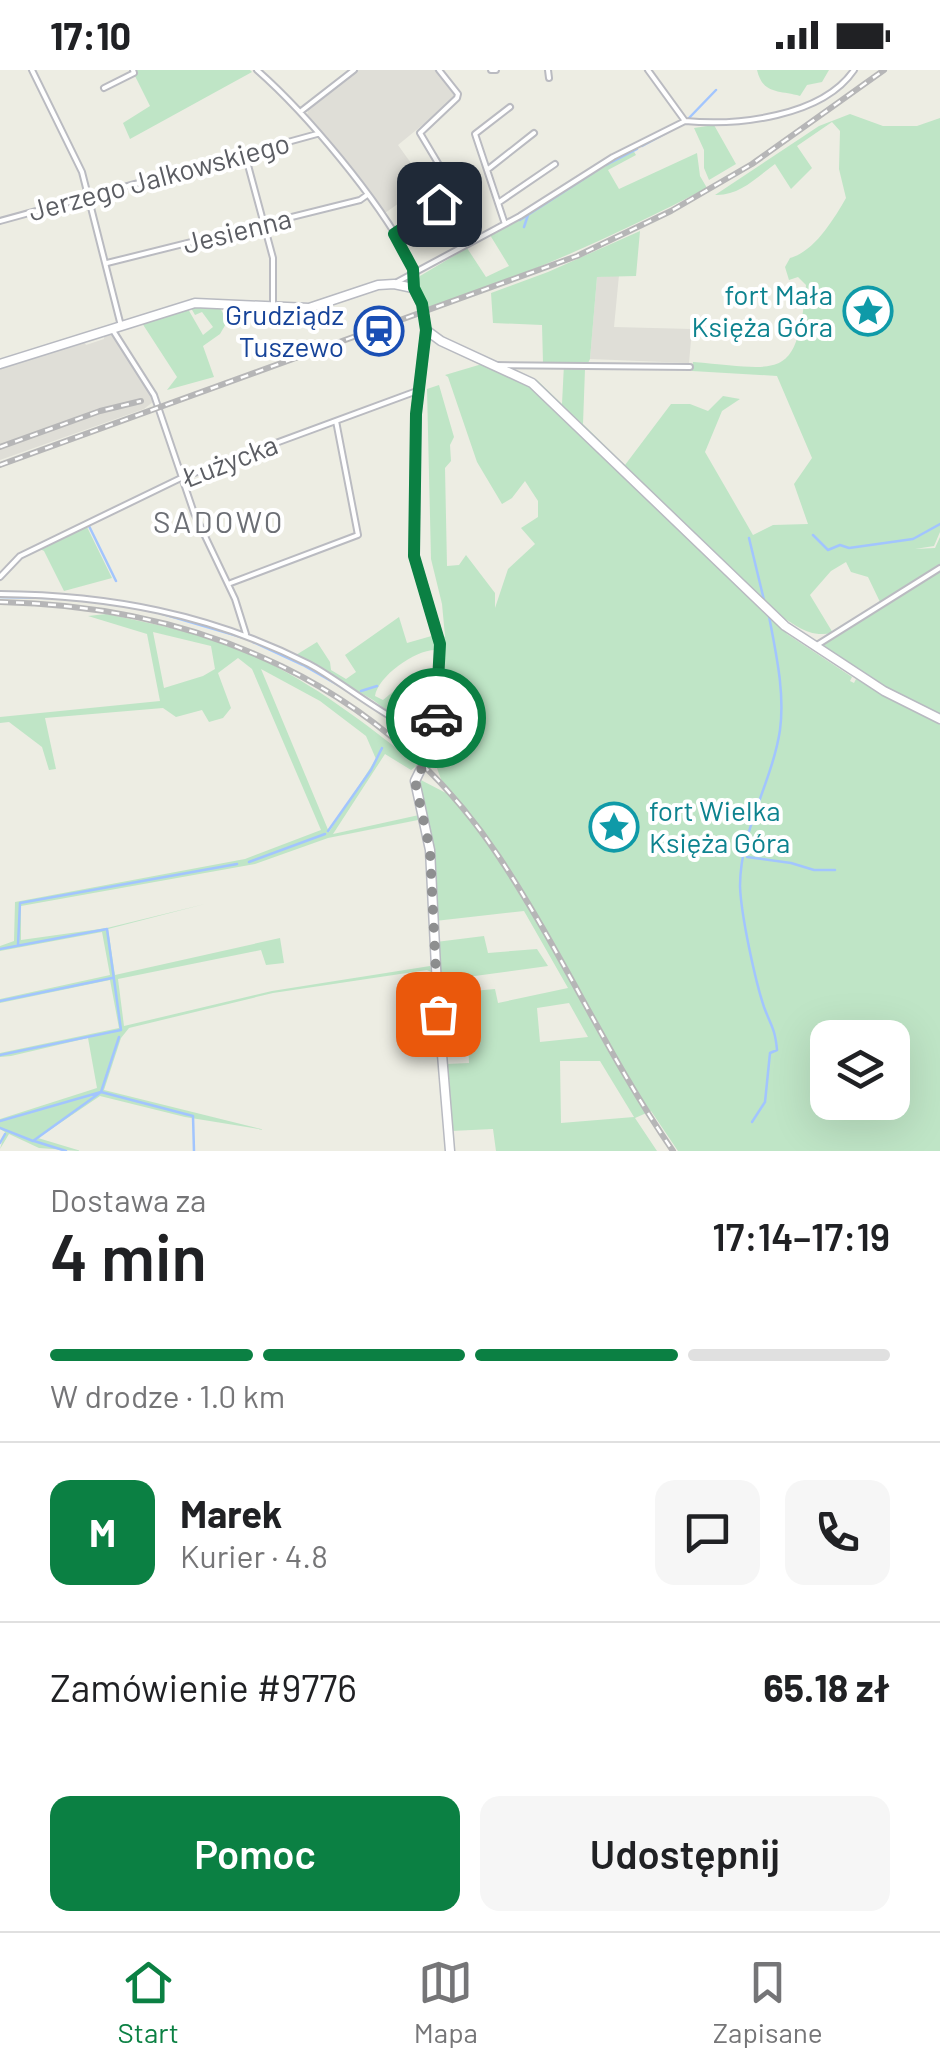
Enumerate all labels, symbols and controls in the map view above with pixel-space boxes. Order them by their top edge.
text: 17:10 [50,12,131,58]
street label: Jerzego Jalkowskiego [24,125,293,227]
pin [397,162,482,247]
icon: home [412,177,467,232]
street label: Jesienna [179,200,295,260]
place label: fort Mała Księża Góra [692,277,833,343]
place icon: fort Mała Księża Góra [842,285,894,337]
place label: Grudziądz Tuszewo [225,297,344,363]
station icon: Grudziądz Tuszewo [353,305,405,357]
street label: Łużycka [176,426,282,494]
district label: SADOWO [153,503,285,539]
courier [386,668,486,768]
icon: car [409,691,464,746]
place label: fort Wielka Księża Góra [649,793,790,859]
place icon: fort Wielka Księża Góra [588,801,640,853]
pin [396,972,481,1057]
icon: bag [411,987,466,1042]
map controls [810,1020,910,1120]
button: layers [810,1020,910,1120]
text: Dostawa za [50,1180,206,1218]
text: 17:14–17:19 [712,1213,890,1259]
text: 4 min [50,1216,207,1294]
text: W drodze · 1.0 km [50,1376,285,1414]
button: chat [655,1480,760,1585]
button: phone [785,1480,890,1585]
text: Marek [180,1490,282,1536]
text: M [89,1509,116,1555]
text: Kurier · 4.8 [180,1536,328,1574]
text: Zamówienie #9776 [50,1664,357,1710]
text: 65.18 zł [763,1664,890,1710]
button: Pomoc [50,1796,460,1911]
button: Udostępnij [480,1796,890,1911]
tab: Start [117,1955,179,2049]
tab: Mapa [414,1955,478,2049]
tab: Zapisane [713,1955,823,2049]

